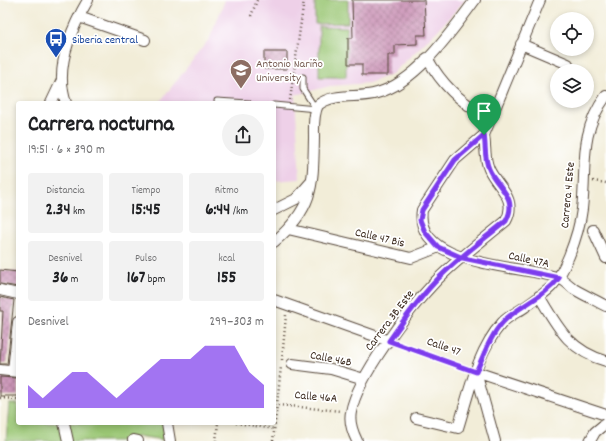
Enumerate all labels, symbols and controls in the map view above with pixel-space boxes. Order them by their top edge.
map controls [550,12,594,108]
button: locate [550,12,594,56]
bus stop icon: Siberia central [43,26,69,59]
place label: Siberia central [72,32,138,49]
place label: Antonio Nariño University [256,56,323,87]
school or university icon: Antonio Nariño University [228,57,254,90]
button: layers [550,64,594,108]
pin [467,94,501,135]
icon: arrive [473,100,495,122]
text: Carrera nocturna [28,110,174,141]
button: share [222,114,264,156]
text: 19:51 · 6 × 390 m [28,141,105,160]
street label: Carrera 4 Este [557,161,580,229]
text: Distancia [46,183,84,199]
text: Tiempo [132,183,160,199]
text: Ritmo [215,183,239,199]
text: 2.34 [46,199,70,223]
text: 15:45 [131,199,161,223]
text: 6:44 [205,199,230,223]
text: km [70,204,85,220]
text: /km [230,204,248,220]
street label: Calle 47 Bis [353,224,406,252]
street label: Calle 47A [507,248,551,273]
text: Desnivel [48,251,82,267]
text: Pulso [135,251,157,267]
text: kcal [218,251,235,267]
text: 36 [52,267,68,291]
text: 167 [127,267,145,291]
text: 155 [217,267,236,291]
text: m [68,272,78,288]
text: bpm [145,272,165,288]
street label: Carrera 3B Este [362,287,419,355]
text: Desnivel [28,313,69,332]
text: 299–303 m [209,313,264,332]
street label: Calle 47 [424,334,463,361]
street label: Calle 46B [309,347,353,372]
street label: Calle 46A [294,387,338,408]

